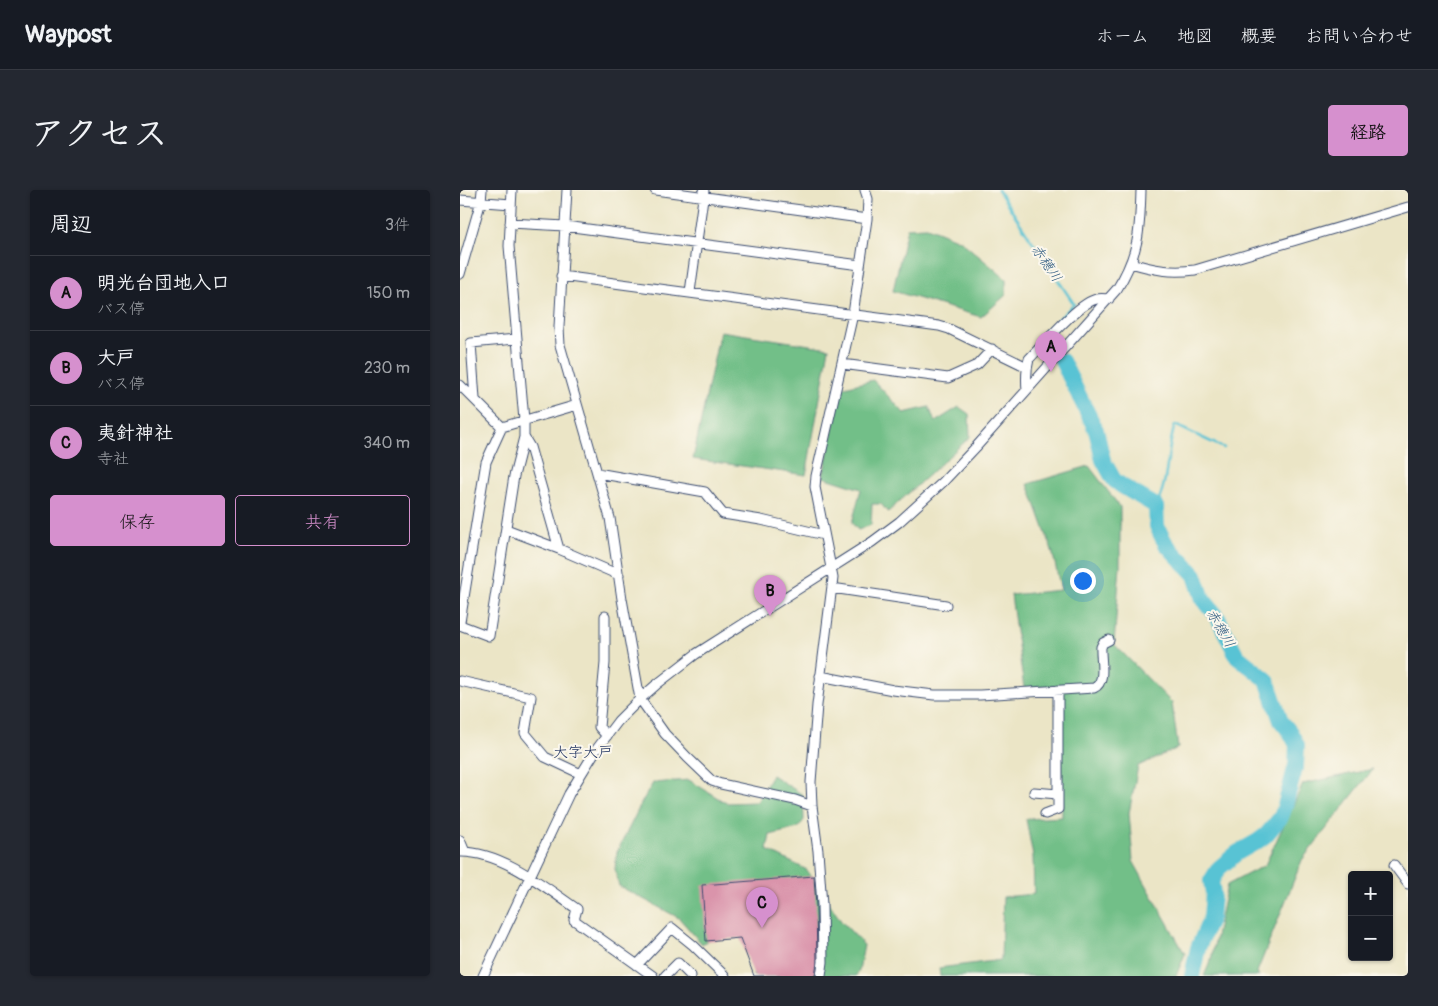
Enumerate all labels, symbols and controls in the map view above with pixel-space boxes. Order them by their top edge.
text: Waypost [25,20,112,49]
text: ホーム [1096,25,1149,48]
text: 地図 [1177,25,1213,48]
text: 概要 [1241,25,1277,48]
text: お問い合わせ [1305,25,1413,48]
button: 経路 [1328,105,1408,156]
text: アクセス [30,112,168,156]
text: 周辺 [50,211,92,238]
text: 3件 [385,215,410,235]
water label: 赤穂川 [1028,241,1065,285]
text: 明光台団地入口 [97,271,230,295]
text: A [61,283,71,303]
text: 150 m [366,283,410,303]
text: バス停 [97,299,145,319]
pin: A [1035,331,1067,372]
text: 大戸 [97,346,135,370]
text: B [61,358,71,378]
text: 230 m [364,358,410,378]
text: バス停 [97,374,145,394]
text: 夷針神社 [97,421,173,445]
text: C [61,433,71,453]
text: 340 m [363,433,410,453]
text: 寺社 [97,449,129,469]
button: 保存 [50,495,225,546]
button: 共有 [235,495,410,546]
your location [1070,568,1096,594]
pin: B [754,575,786,616]
water label: 赤穂川 [1203,606,1238,651]
district label: 大字大戸 [553,743,613,762]
map controls [1348,871,1393,961]
button: + [1348,871,1393,916]
pin: C [746,887,778,928]
button: − [1348,916,1393,961]

